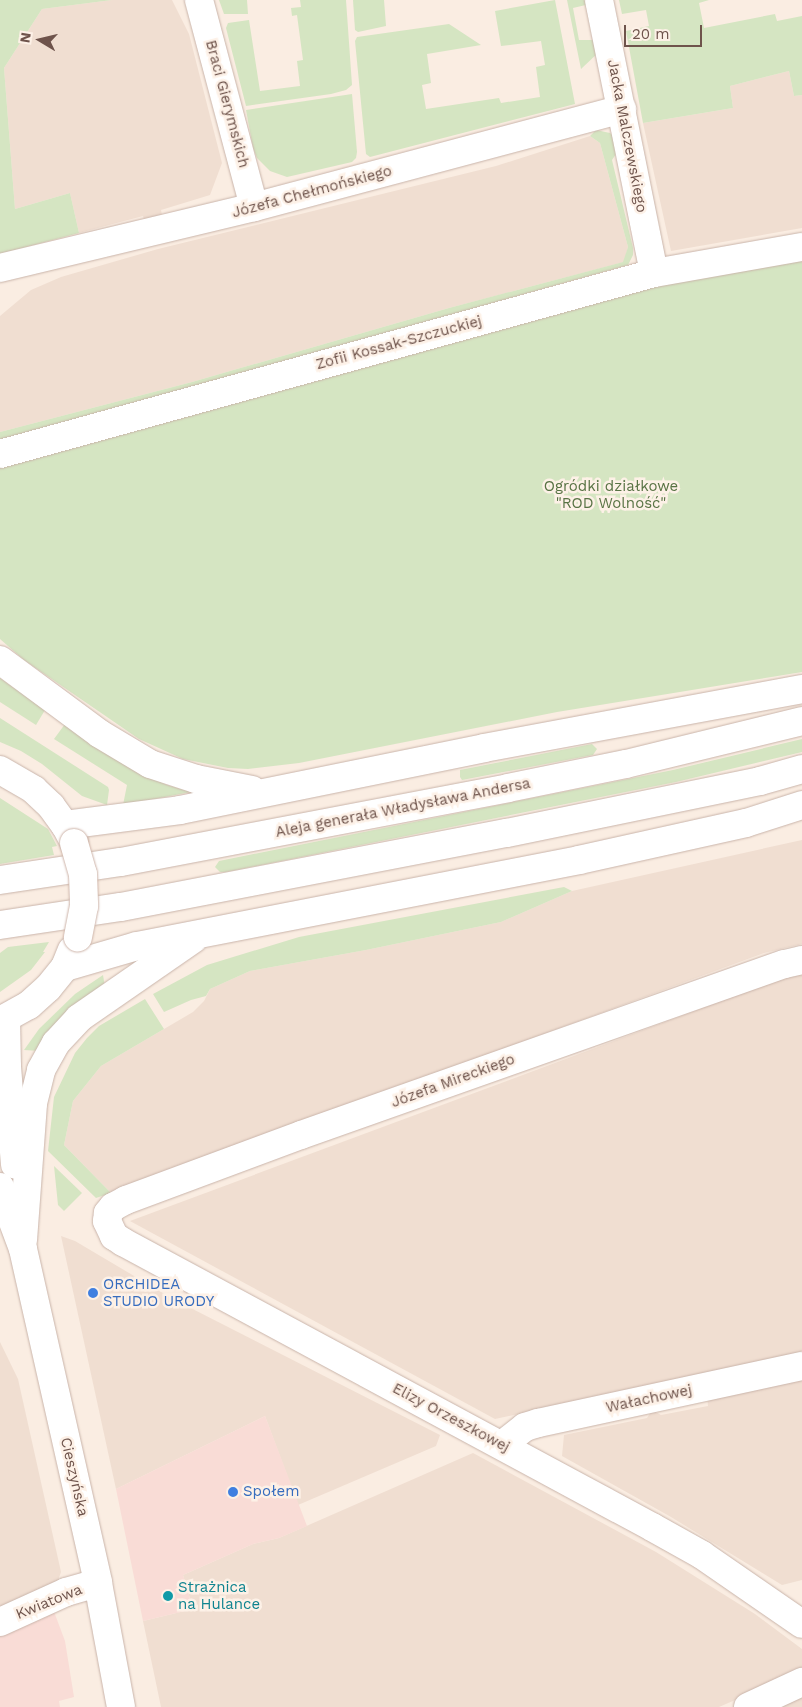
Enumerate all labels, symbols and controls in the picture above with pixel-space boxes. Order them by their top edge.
north arrow [15,15,65,65]
scale bar [627,15,704,47]
text: 20 m [632,25,670,43]
text: N [16,31,34,44]
street label: Braci Gierymskich [201,38,253,170]
street label: Jacka Malczewskiego [603,58,651,214]
street label: Józefa Chełmońskiego [230,162,394,222]
street label: Zofii Kossak-Szczuckiej [314,312,484,374]
park label: Ogródki działkowe "ROD Wolność" [544,477,678,512]
street label: Aleja generała Władysława Andersa [273,774,533,842]
street label: Józefa Mireckiego [389,1050,517,1112]
place label: ORCHIDEA STUDIO URODY [103,1275,214,1310]
marker: ORCHIDEA STUDIO URODY [87,1287,99,1299]
street label: Elizy Orzeszkowej [389,1379,513,1457]
street label: Wałachowej [604,1381,694,1417]
street label: Cieszyńska [56,1436,92,1518]
place label: Społem [243,1483,299,1501]
marker: Społem [227,1486,239,1498]
place label: Strażnica na Hulance [178,1578,260,1613]
street label: Kwiatowa [13,1581,85,1623]
marker: Strażnica na Hulance [162,1590,174,1602]

